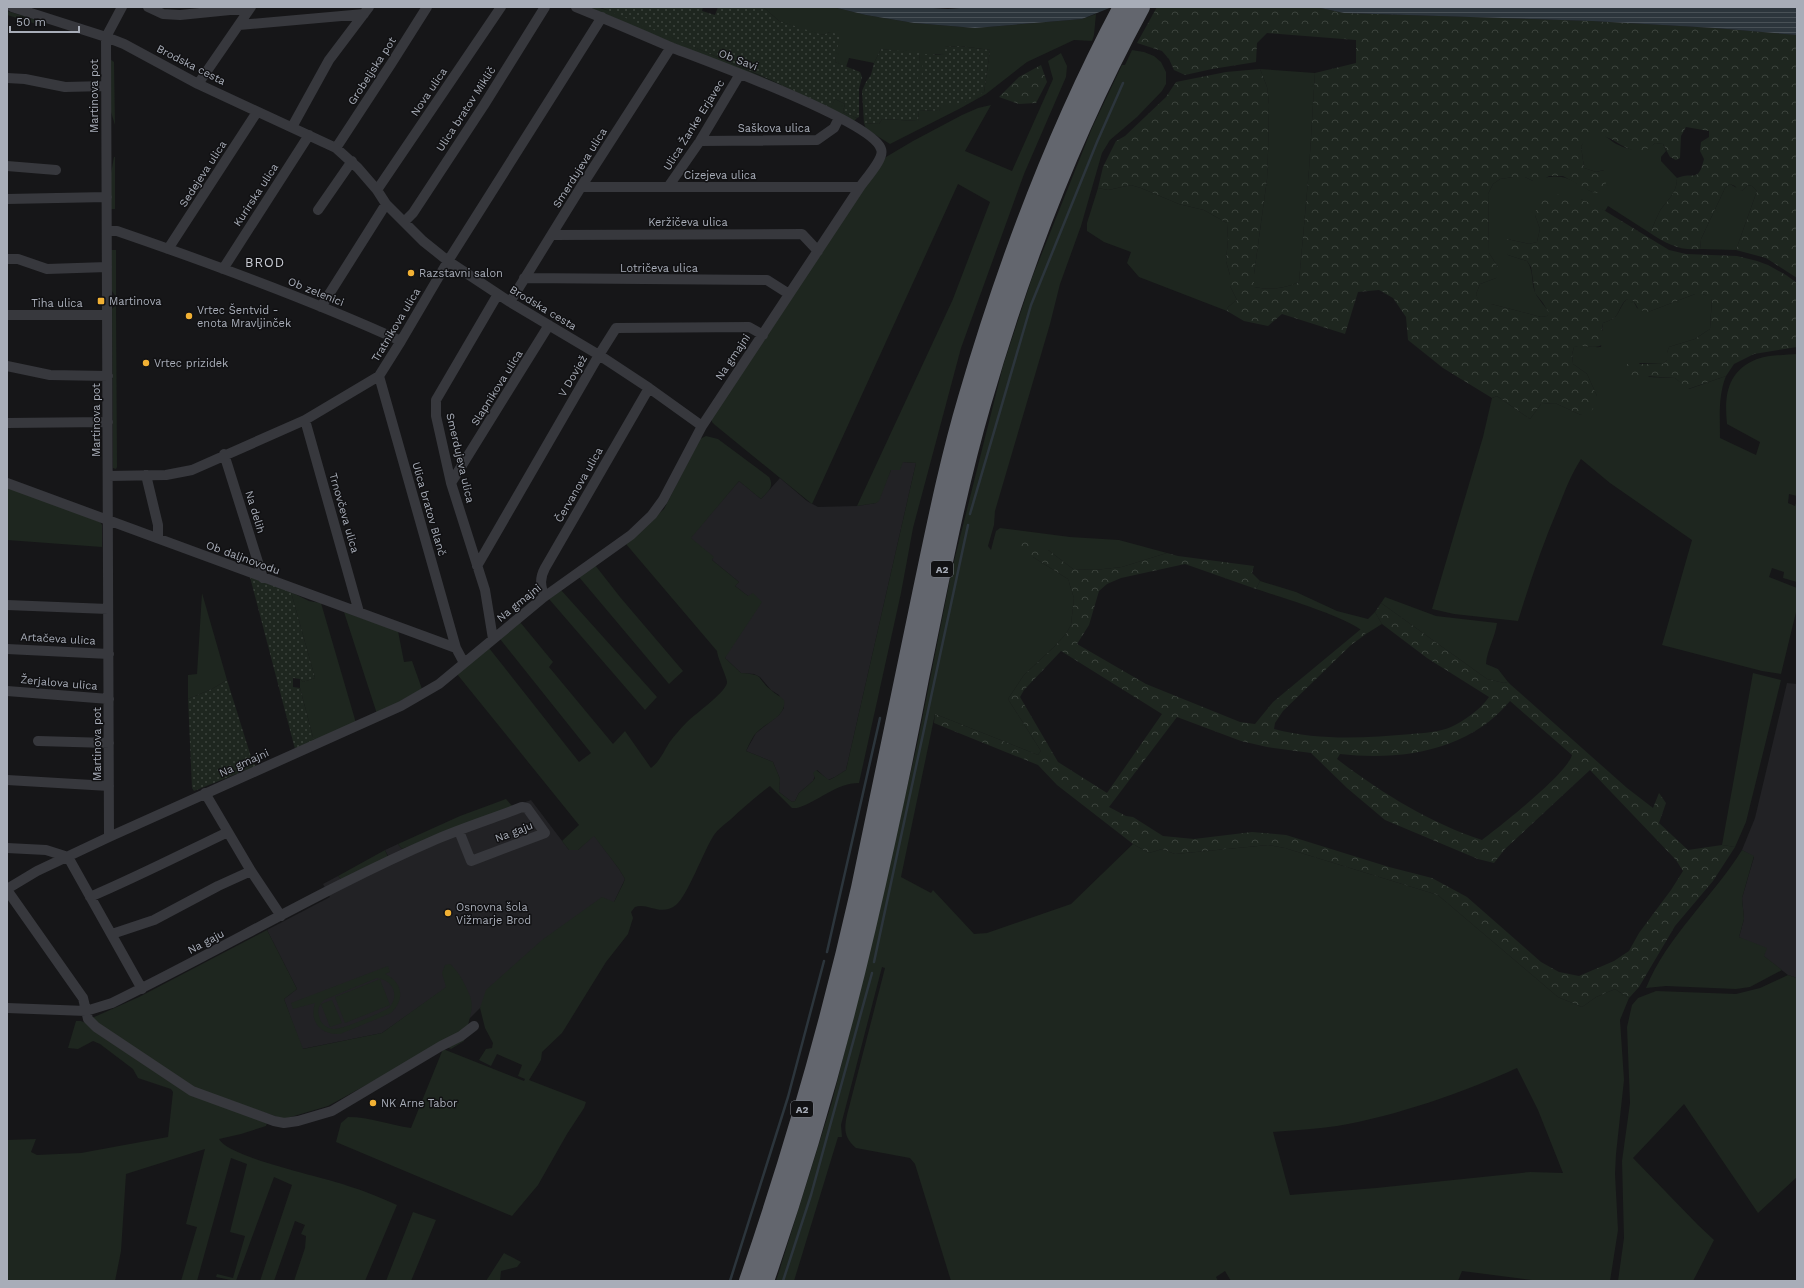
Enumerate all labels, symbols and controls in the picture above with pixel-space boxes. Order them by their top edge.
scale bar [10,8,79,34]
text: 50 m [16,15,46,29]
street label: Grobeljska pot [345,34,399,107]
street label: Brodska cesta [154,42,228,88]
street label: Ob Savi [717,47,759,73]
street label: Martinova pot [88,59,101,133]
street label: Ulica bratov Miklič [434,64,498,154]
street label: Nova ulica [408,65,450,119]
street label: Ulica Žanke Erjavec [660,77,727,173]
street label: Saškova ulica [738,122,810,135]
street label: Smerdujeva ulica [550,126,610,210]
street label: Sedejeva ulica [177,138,229,210]
street label: Kurirska ulica [231,161,281,229]
street label: Cizejeva ulica [684,169,756,182]
street label: Keržičeva ulica [648,216,728,229]
district label: BROD [245,255,285,270]
street label: Lotričeva ulica [620,262,698,275]
place label: Razstavni salon [419,267,503,280]
marker: Razstavni salon [406,268,416,278]
street label: Ob zelenici [286,275,346,309]
street label: Brodska cesta [507,283,579,333]
street label: Tratnikova ulica [369,286,423,364]
place label: Martinova [109,295,161,308]
marker: Martinova [96,296,106,306]
street label: Tiha ulica [31,297,83,310]
place label: Vrtec Šentvid - enota Mravljinček [197,303,291,330]
marker: Vrtec Šentvid - enota Mravljinček [184,311,194,321]
street label: Na gmajni [713,331,753,383]
street label: Slapnikova ulica [469,348,525,428]
street label: V Dovjež [556,353,590,399]
place label: Vrtec prizidek [154,357,228,370]
marker: Vrtec prizidek [141,358,151,368]
street label: Martinova pot [90,383,103,457]
street label: Smerdujeva ulica [443,412,477,504]
street label: Červanova ulica [551,445,606,525]
street label: Ulica bratov Blanč [409,460,449,558]
street label: Trnovčeva ulica [326,471,362,555]
street label: Na delih [242,489,268,535]
street label: Ob daljnovodu [204,539,282,577]
road number: A2 [931,561,953,577]
street label: Na gmajni [494,581,544,625]
street label: Artačeva ulica [20,631,96,647]
street label: Žerjalova ulica [20,672,98,693]
street label: Martinova pot [91,707,104,781]
street label: Na gmajni [217,746,271,780]
street label: Na gaju [493,819,535,845]
place label: Osnovna šola Vižmarje Brod [456,901,531,927]
marker: Osnovna šola Vižmarje Brod [443,908,453,918]
street label: Na gaju [185,927,227,957]
place label: NK Arne Tabor [381,1097,458,1110]
marker: NK Arne Tabor [368,1098,378,1108]
road number: A2 [791,1101,813,1117]

